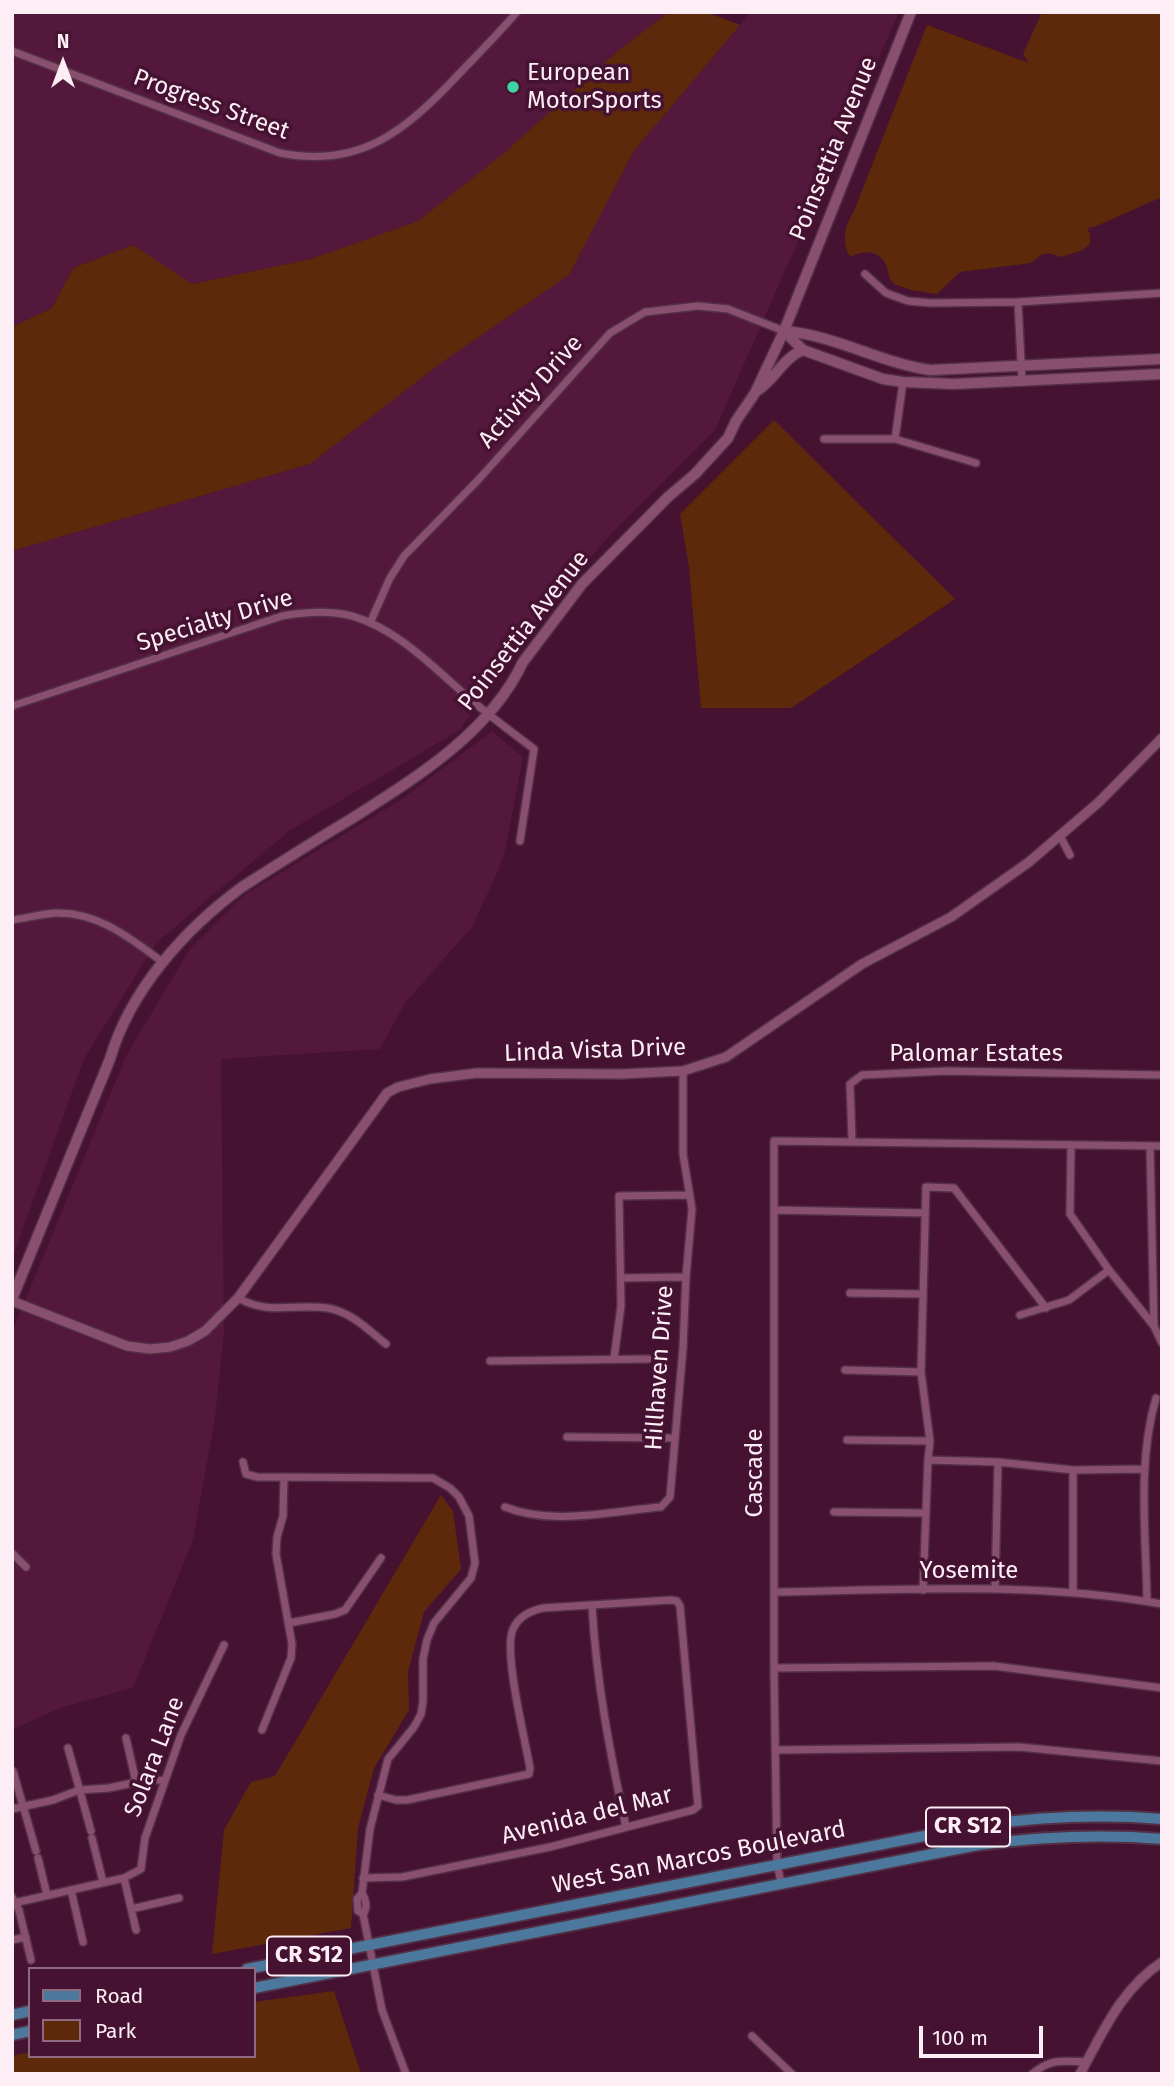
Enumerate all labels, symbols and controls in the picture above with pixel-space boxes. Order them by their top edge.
north arrow [28,28,98,98]
text: N [57,30,69,53]
street label: Poinsettia Avenue [784,53,884,245]
place label: European MotorSports [527,59,662,115]
street label: Progress Street [129,63,293,147]
marker: European MotorSports [505,79,521,95]
street label: Activity Drive [473,330,589,454]
street label: Poinsettia Avenue [452,545,596,717]
street label: Specialty Drive [134,584,296,658]
street label: Linda Vista Drive [504,1033,686,1069]
street label: Palomar Estates [889,1040,1063,1068]
street label: Hillhaven Drive [640,1284,680,1452]
street label: Cascade [741,1429,769,1517]
street label: Yosemite [920,1557,1018,1585]
street label: Solara Lane [119,1693,191,1821]
street label: Avenida del Mar [499,1781,675,1851]
road number: CR S12 [926,1808,1010,1846]
street label: West San Marcos Boulevard [550,1815,848,1901]
road number: CR S12 [267,1937,351,1976]
legend [28,1967,256,2058]
text: Road [95,1983,143,2009]
scale bar [922,2012,1046,2056]
text: Park [95,2018,136,2044]
text: 100 m [932,2025,988,2051]

